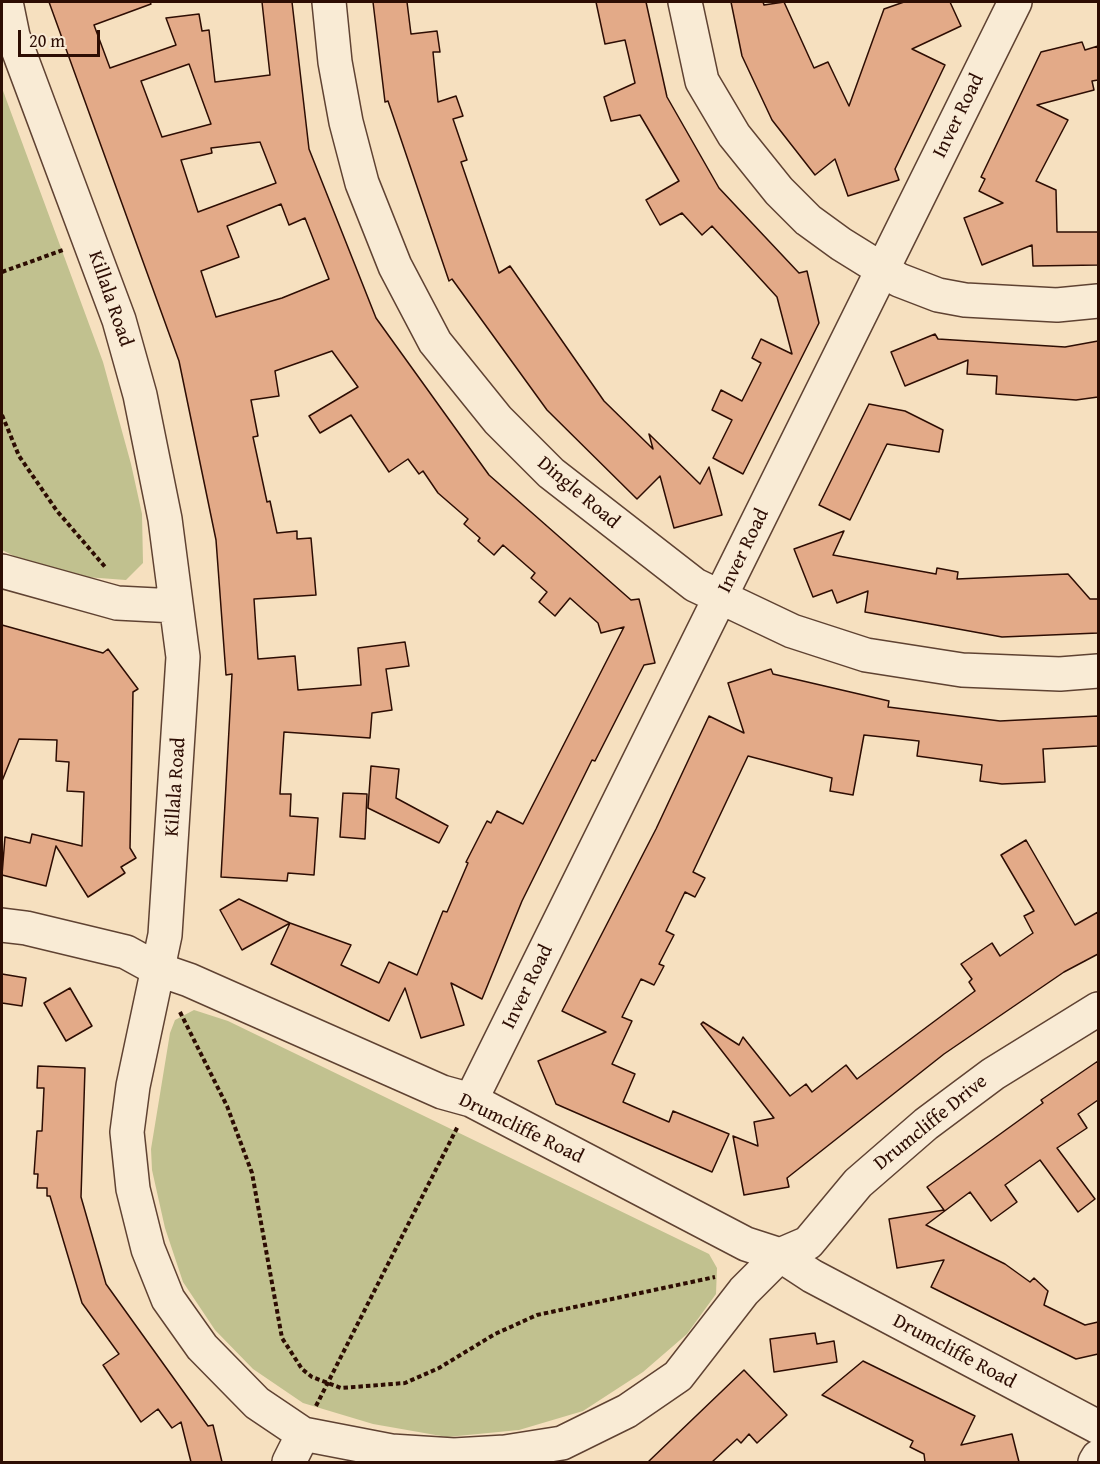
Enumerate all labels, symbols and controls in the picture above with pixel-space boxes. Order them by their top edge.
scale bar [21,18,104,56]
text: 20 m [29,27,65,54]
street label: Inver Road [928,70,990,162]
street label: Killala Road [82,248,138,350]
street label: Dingle Road [532,452,624,534]
street label: Inver Road [713,505,775,597]
street label: Killala Road [161,737,191,837]
street label: Inver Road [497,941,559,1033]
street label: Drumcliffe Drive [870,1070,992,1176]
street label: Drumcliffe Road [455,1088,587,1170]
street label: Drumcliffe Road [888,1310,1020,1394]

